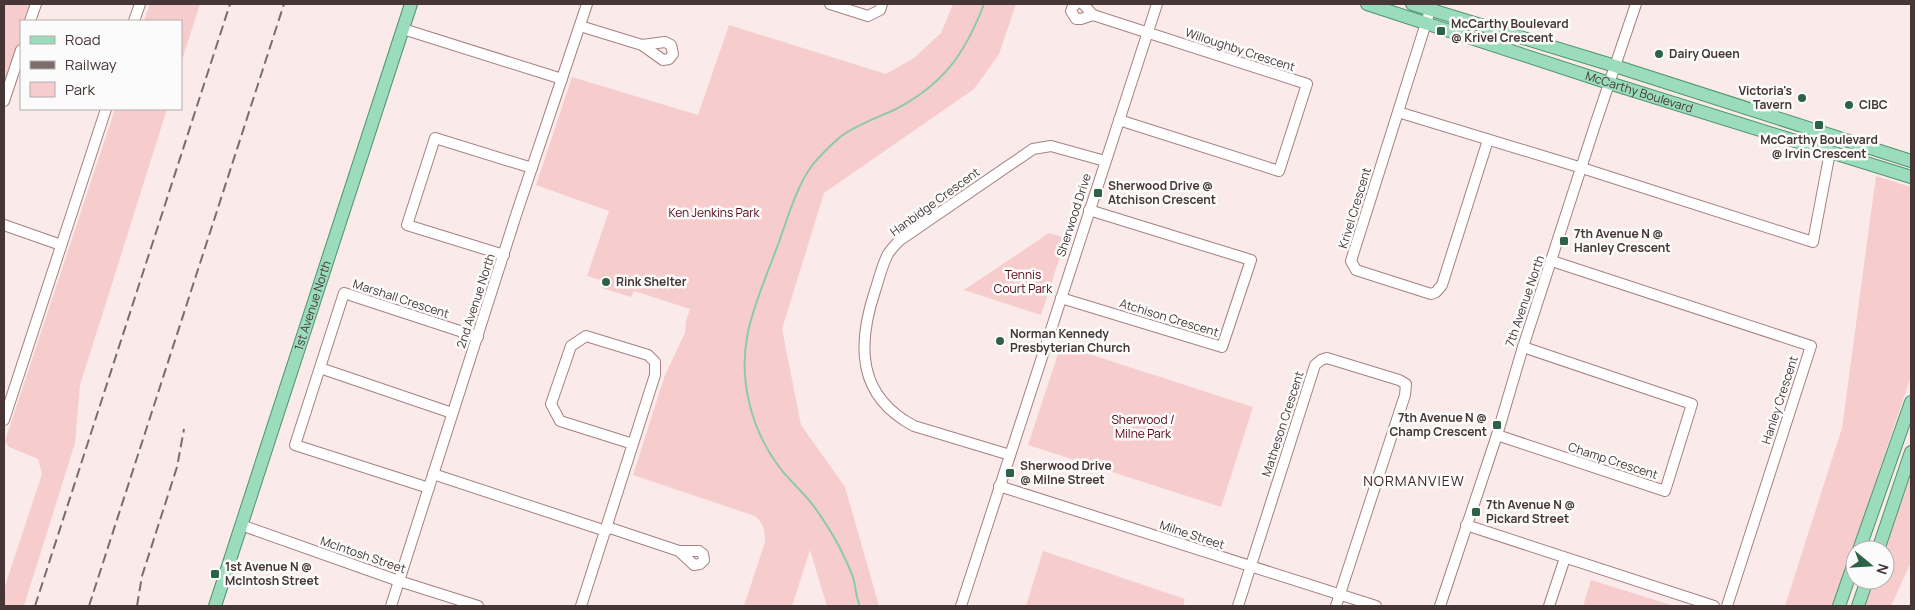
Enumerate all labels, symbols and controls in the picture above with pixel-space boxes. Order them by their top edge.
place label: McCarthy Boulevard @ Krivel Crescent [1451,15,1569,46]
legend [20,20,182,110]
street label: Willoughby Crescent [1183,24,1298,75]
marker: McCarthy Boulevard @ Krivel Crescent [1435,25,1447,37]
text: Road [65,29,101,50]
place label: Dairy Queen [1669,45,1740,62]
marker: Dairy Queen [1653,48,1665,60]
text: Railway [65,54,117,75]
street label: McCarthy Boulevard [1583,67,1695,117]
text: Park [65,79,95,100]
place label: Victoria's Tavern [1739,82,1792,113]
marker: Victoria's Tavern [1796,92,1808,104]
place label: CIBC [1859,96,1888,113]
marker: CIBC [1843,99,1855,111]
marker: McCarthy Boulevard @ Irvin Crescent [1813,119,1825,131]
place label: McCarthy Boulevard @ Irvin Crescent [1760,131,1878,162]
street label: Hanbidge Crescent [886,163,983,240]
street label: Krivel Crescent [1334,165,1375,250]
street label: Sherwood Drive [1052,171,1095,259]
place label: Sherwood Drive @ Atchison Crescent [1108,177,1216,208]
marker: Sherwood Drive @ Atchison Crescent [1092,187,1104,199]
park label: Ken Jenkins Park [668,204,761,221]
place label: 7th Avenue N @ Hanley Crescent [1574,225,1670,256]
marker: 7th Avenue N @ Hanley Crescent [1558,235,1570,247]
street label: 2nd Avenue North [452,251,499,350]
street label: 7th Avenue North [1501,253,1548,349]
street label: 1st Avenue North [290,258,335,352]
park label: Tennis Court Park [994,266,1053,297]
place label: Rink Shelter [616,273,687,290]
street label: Marshall Crescent [351,275,452,322]
marker: Rink Shelter [600,276,612,288]
street label: Atchison Crescent [1118,294,1221,341]
place label: Norman Kennedy Presbyterian Church [1010,325,1130,356]
marker: Norman Kennedy Presbyterian Church [994,335,1006,347]
street label: Hanley Crescent [1757,353,1802,446]
street label: Matheson Crescent [1257,369,1308,479]
place label: 7th Avenue N @ Champ Crescent [1389,409,1487,440]
park label: Sherwood / Milne Park [1111,411,1175,442]
marker: 7th Avenue N @ Champ Crescent [1491,419,1503,431]
street label: Champ Crescent [1566,438,1660,483]
place label: Sherwood Drive @ Milne Street [1020,457,1112,488]
marker: Sherwood Drive @ Milne Street [1004,467,1016,479]
district label: NORMANVIEW [1363,471,1465,490]
place label: 7th Avenue N @ Pickard Street [1486,496,1575,527]
marker: 7th Avenue N @ Pickard Street [1470,506,1482,518]
street label: Milne Street [1157,516,1227,553]
street label: McIntosh Street [318,532,408,577]
north arrow [1845,540,1895,590]
place label: 1st Avenue N @ McIntosh Street [225,558,319,589]
text: N [1872,561,1893,577]
marker: 1st Avenue N @ McIntosh Street [209,568,221,580]

